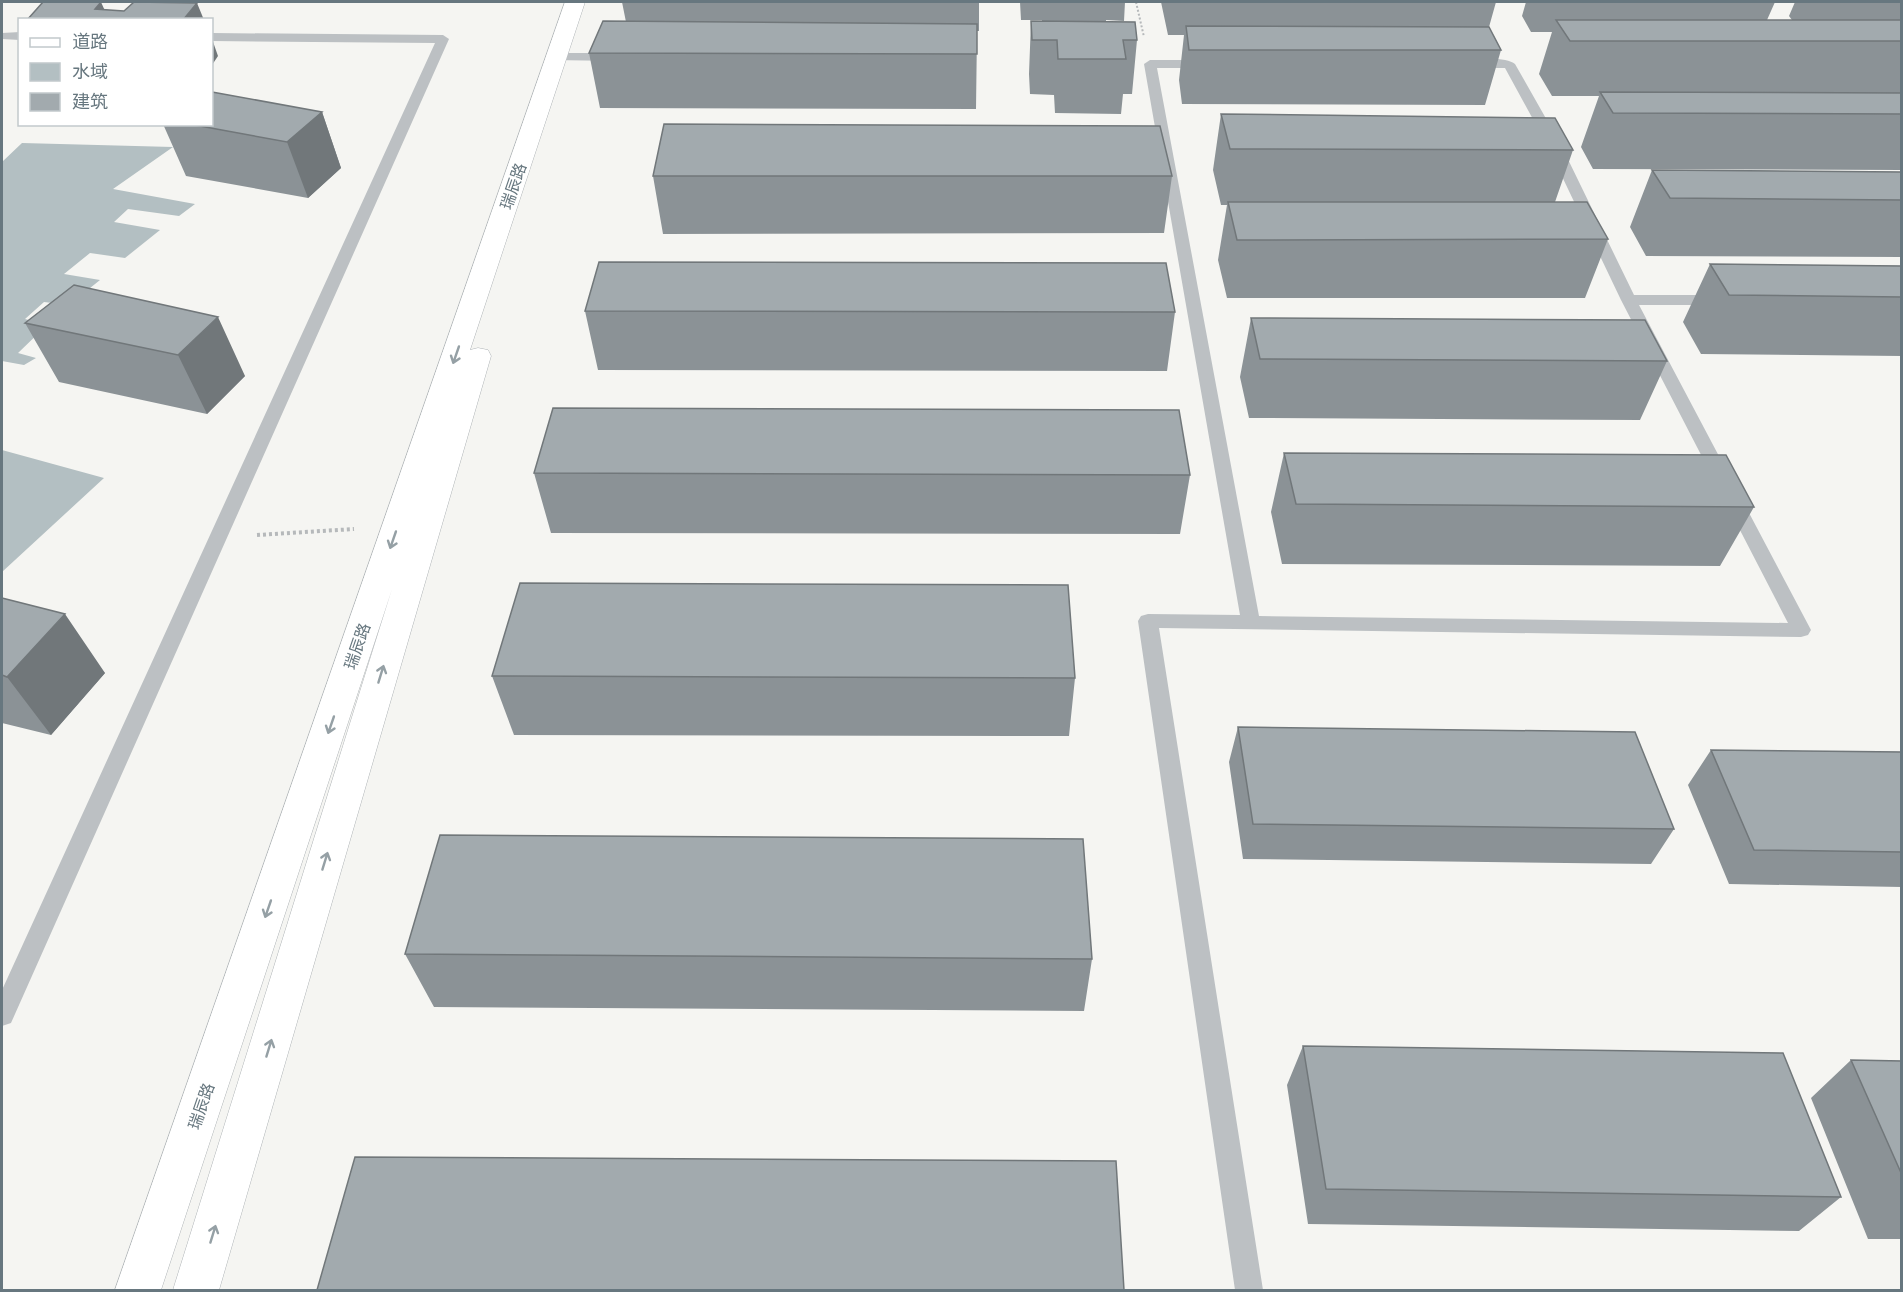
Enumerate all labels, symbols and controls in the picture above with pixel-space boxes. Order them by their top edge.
legend [18,18,213,126]
text: 道路 [72,30,108,52]
text: 水域 [72,60,108,82]
text: 建筑 [72,90,108,112]
street label: 瑞辰路 [496,160,530,212]
one-way arrow [449,345,460,364]
one-way arrow [387,530,398,549]
street label: 瑞辰路 [340,620,374,672]
one-way arrow [376,665,387,684]
one-way arrow [324,715,335,734]
one-way arrow [320,852,331,871]
one-way arrow [261,899,272,918]
one-way arrow [264,1039,275,1058]
street label: 瑞辰路 [184,1080,218,1132]
one-way arrow [208,1225,219,1244]

